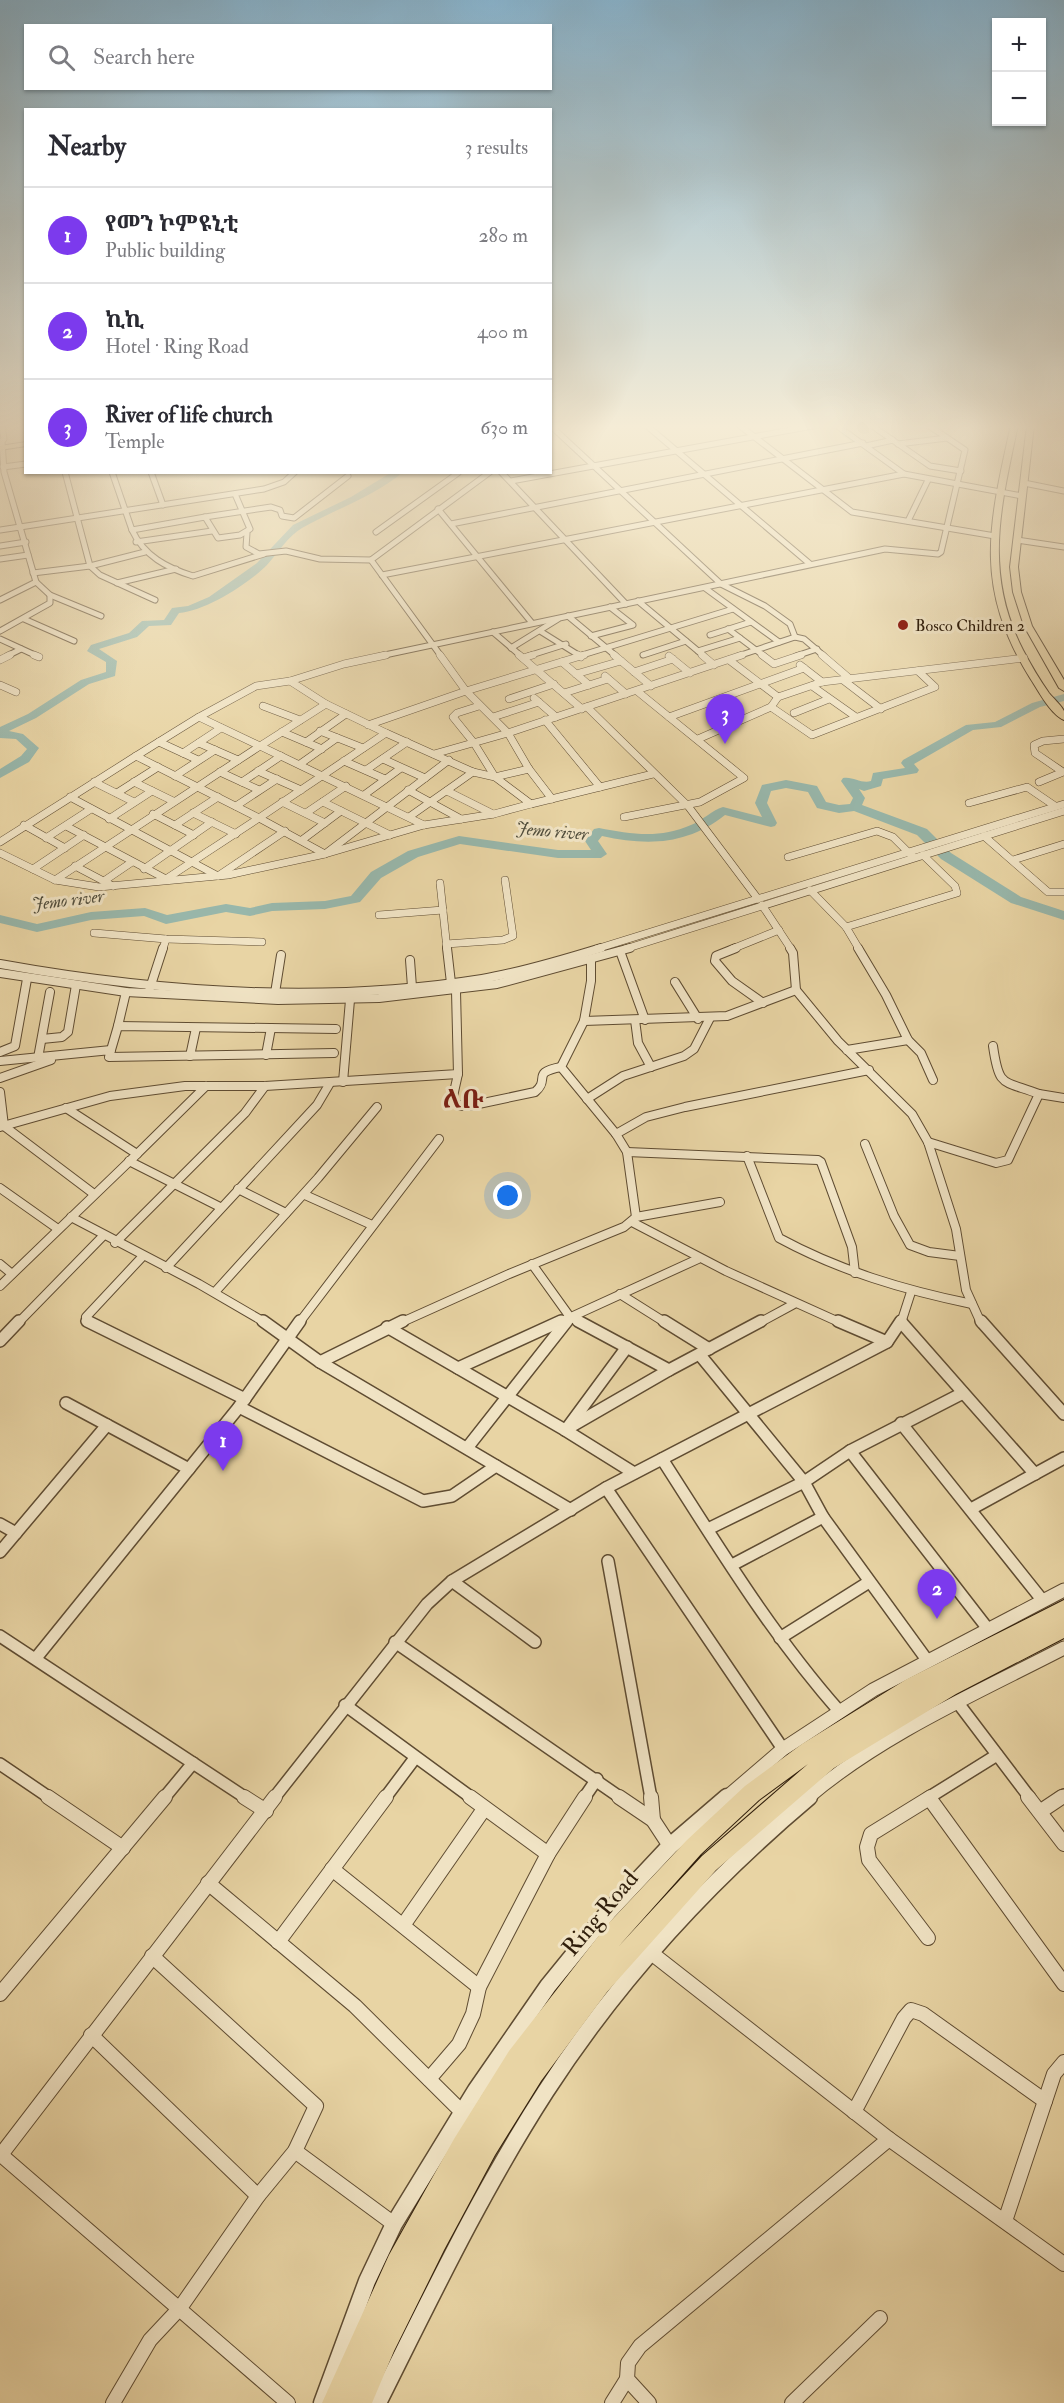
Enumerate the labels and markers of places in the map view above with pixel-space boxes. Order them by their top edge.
place label: Bosco Children 2 [915,616,1025,636]
marker: Bosco Children 2 [896,618,910,632]
pin: 3 [706,694,744,744]
pin: 1 [204,1422,242,1471]
pin: 2 [918,1570,956,1619]

